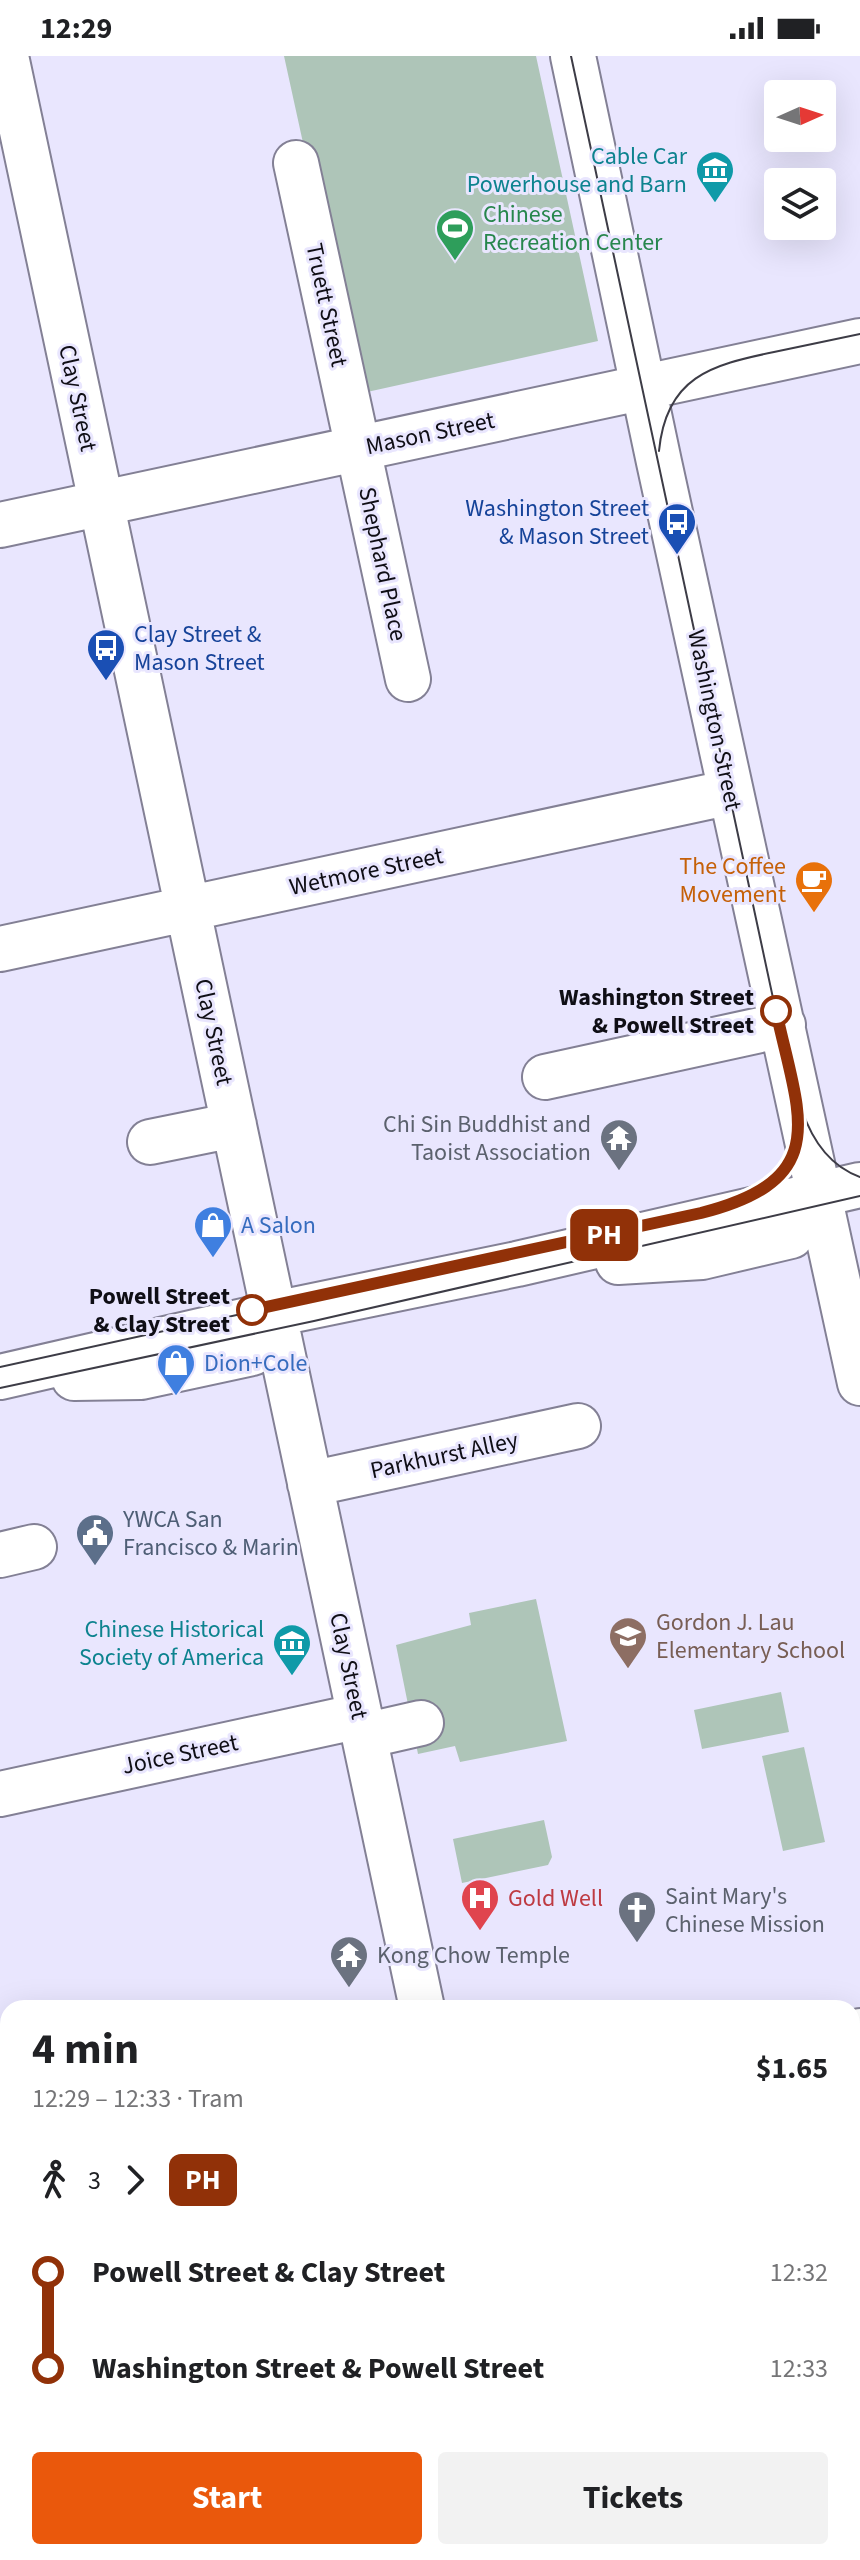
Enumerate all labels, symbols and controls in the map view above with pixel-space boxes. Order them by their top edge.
text: 12:29 [40,7,112,50]
north arrow [764,80,836,152]
map controls [764,80,836,240]
place label: Cable Car Powerhouse and Barn [467,139,688,202]
museum icon: Cable Car Powerhouse and Barn [694,149,736,204]
button: layers [764,168,836,240]
place label: Chinese Recreation Center [483,197,663,260]
sports icon: Chinese Recreation Center [434,207,476,262]
street label: Truett Street [296,240,357,370]
street label: Clay Street [49,342,106,455]
street label: Mason Street [363,403,498,464]
street label: Shephard Place [349,484,416,644]
place label: Washington Street & Mason Street [465,491,649,554]
bus stop icon: Washington Street & Mason Street [656,501,698,556]
place label: Clay Street & Mason Street [134,617,265,680]
bus stop icon: Clay Street & Mason Street [85,627,127,682]
street label: Washington Street [678,627,751,814]
street label: Wetmore Street [286,838,446,905]
place label: The Coffee Movement [679,849,786,912]
cafe icon: The Coffee Movement [793,859,835,914]
street label: Clay Street [185,976,242,1089]
place label: Washington Street & Powell Street [559,980,754,1043]
marker: Washington Street & Powell Street [761,996,791,1026]
place label: Chi Sin Buddhist and Taoist Association [383,1107,591,1170]
temple icon: Chi Sin Buddhist and Taoist Association [598,1117,640,1172]
shop icon: A Salon [192,1204,234,1259]
place label: A Salon [241,1208,316,1243]
line badge: PH [568,1209,640,1261]
text: PH [586,1215,622,1255]
place label: Powell Street & Clay Street [89,1279,230,1342]
marker: Powell Street & Clay Street [237,1295,267,1325]
shop icon: Dion+Cole [155,1342,197,1397]
place label: Dion+Cole [204,1346,307,1381]
street label: Parkhurst Alley [367,1423,521,1488]
place label: YWCA San Francisco & Marin [122,1502,299,1565]
public building icon: YWCA San Francisco & Marin [74,1512,116,1567]
place label: Gordon J. Lau Elementary School [656,1605,845,1668]
street label: Clay Street [320,1610,377,1723]
place label: Chinese Historical Society of America [79,1612,264,1675]
school or university icon: Gordon J. Lau Elementary School [607,1615,649,1670]
museum icon: Chinese Historical Society of America [271,1622,313,1677]
street label: Joice Street [119,1725,241,1784]
hospital icon: Gold Well [459,1877,501,1932]
place label: Saint Mary's Chinese Mission [665,1879,825,1942]
place label: Gold Well [508,1881,603,1916]
church icon: Saint Mary's Chinese Mission [616,1889,658,1944]
temple icon: Kong Chow Temple [328,1934,370,1989]
place label: Kong Chow Temple [377,1938,570,1973]
text: 4 min [32,2018,139,2081]
text: $1.65 [756,2047,828,2090]
text: 12:29 – 12:33 · Tram [32,2080,244,2117]
icon: walk [32,2158,76,2202]
icon: forward [113,2158,157,2202]
text: PH [185,2160,221,2200]
text: 3 [88,2162,101,2199]
text: Powell Street & Clay Street [92,2251,445,2294]
text: 12:32 [770,2254,828,2291]
text: Washington Street & Powell Street [92,2347,544,2390]
text: 12:33 [770,2350,828,2387]
button: Start [32,2452,422,2544]
button: Tickets [438,2452,828,2544]

